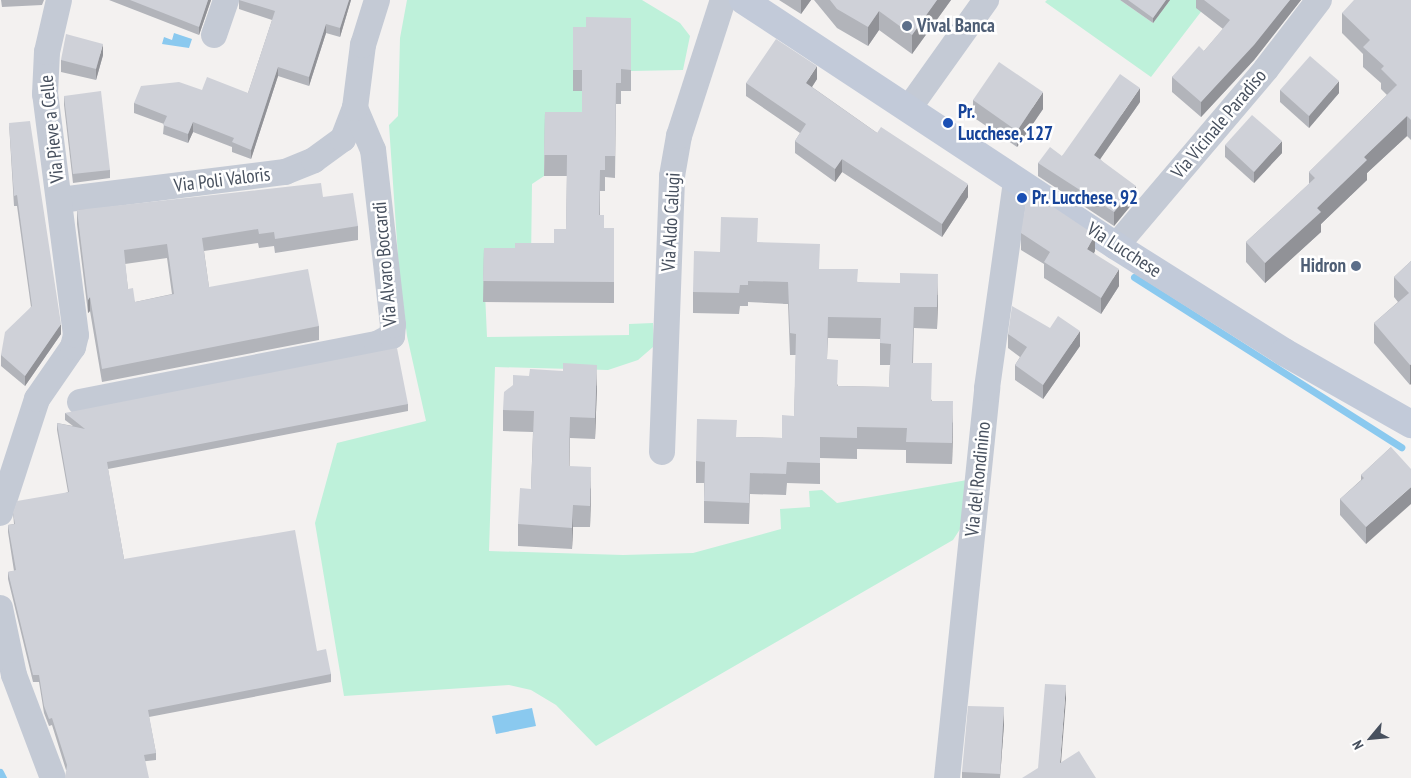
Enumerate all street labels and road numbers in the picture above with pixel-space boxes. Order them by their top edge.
street label: Via Vicinale Paradiso [1167,65,1271,183]
street label: Via Pieve a Celle [35,74,69,184]
street label: Via Poli Valoris [172,163,272,197]
street label: Via Aldo Calugi [657,172,685,272]
street label: Via Alvaro Boccardi [368,200,402,328]
street label: Via Lucchese [1083,218,1165,282]
street label: Via del Rondinino [961,420,995,538]

